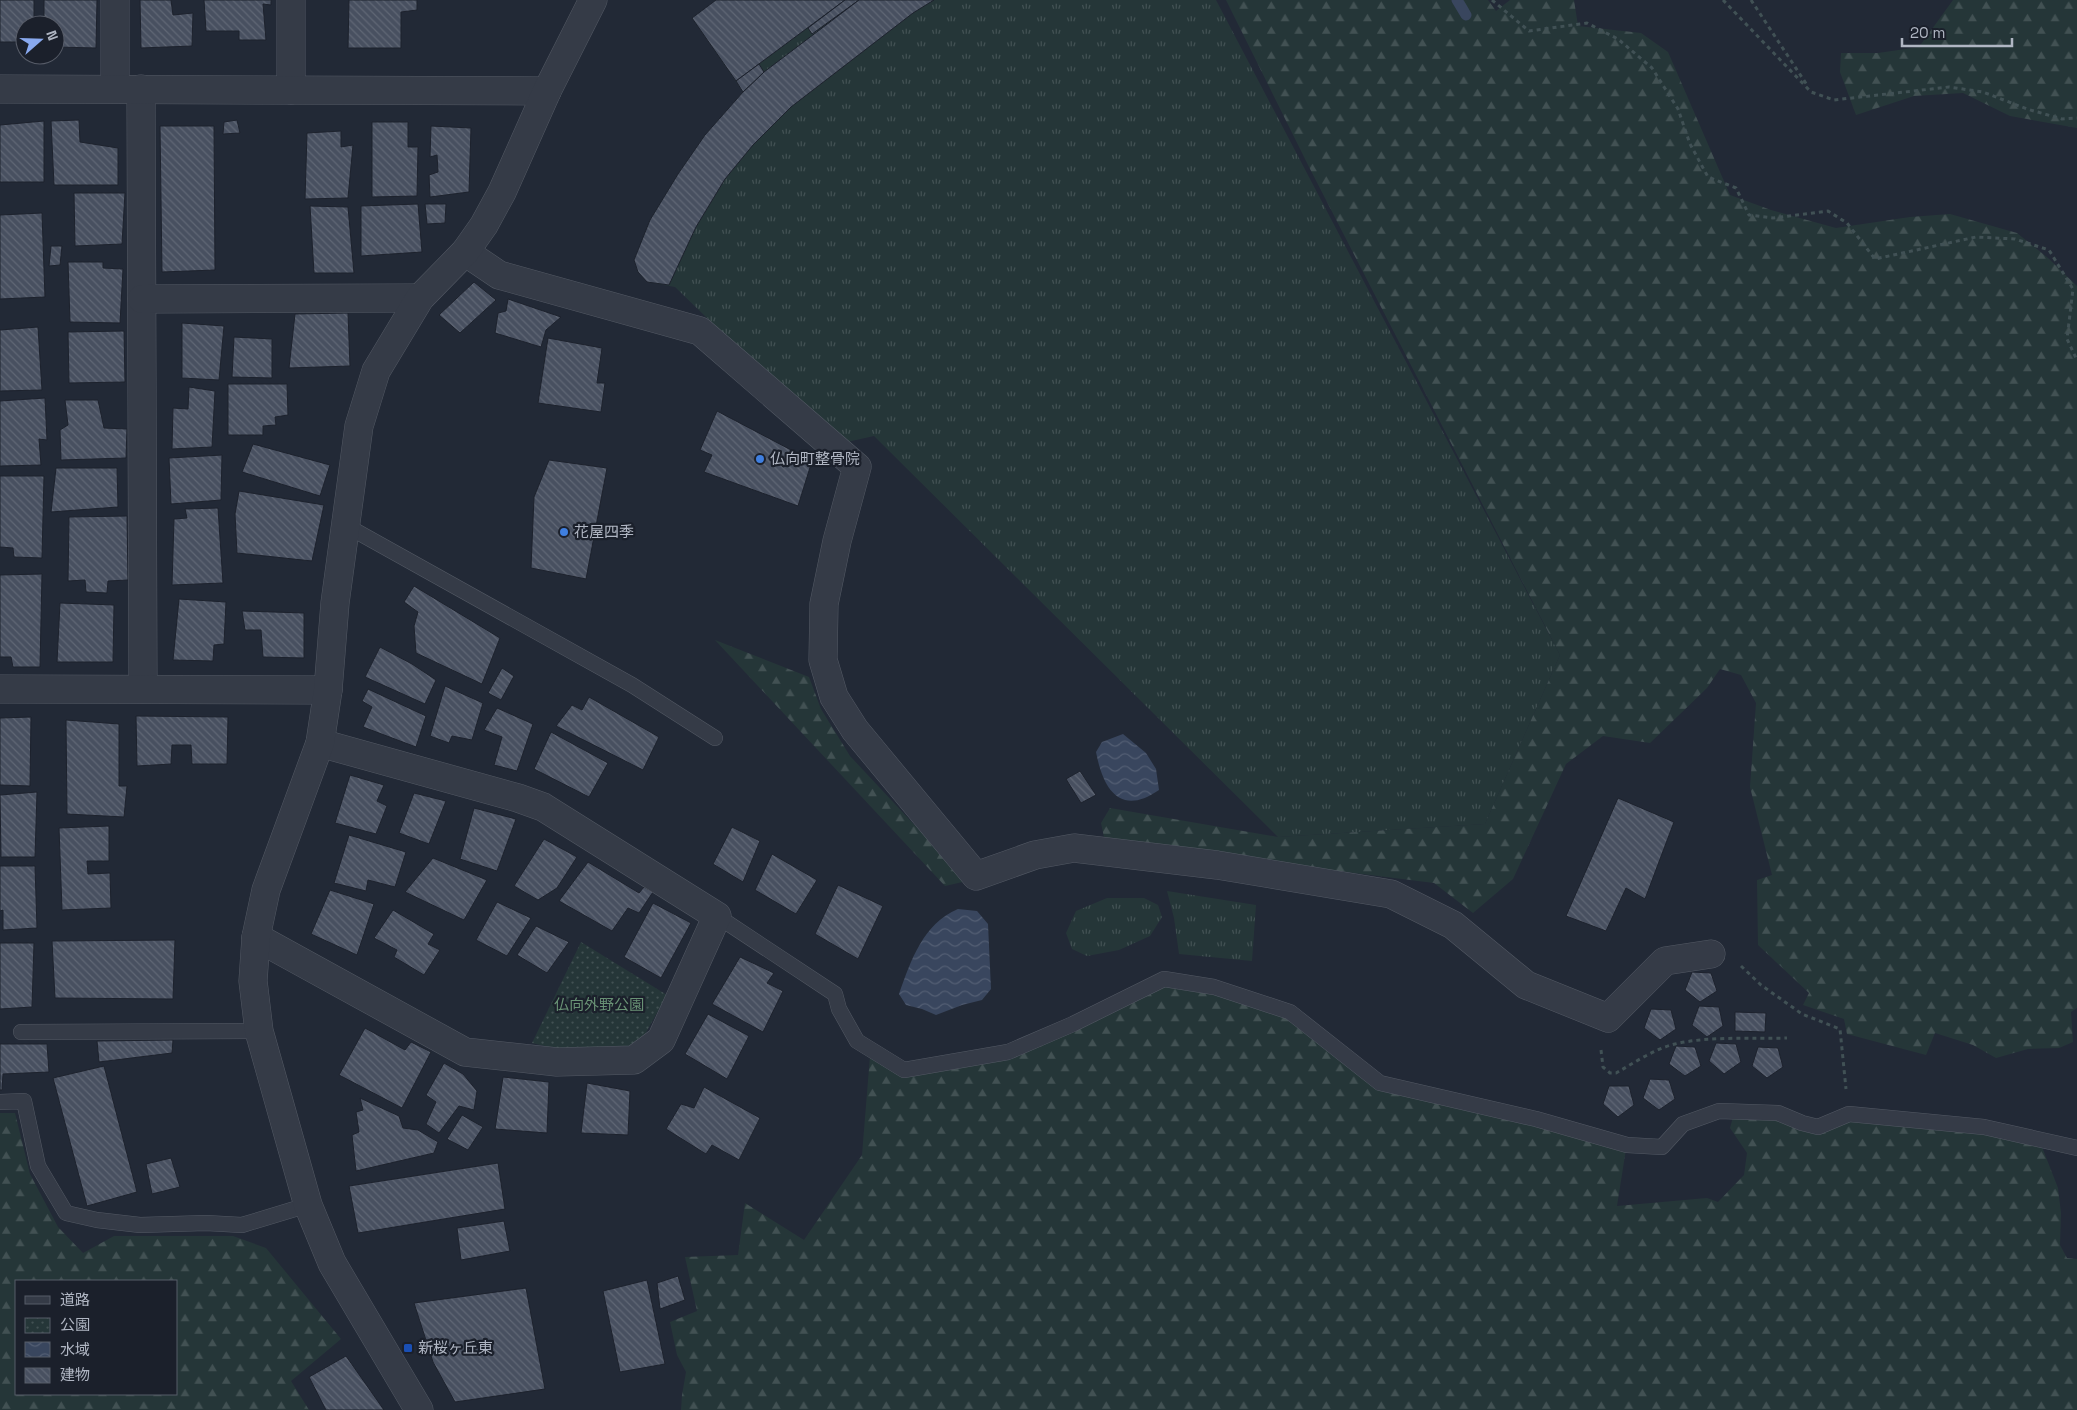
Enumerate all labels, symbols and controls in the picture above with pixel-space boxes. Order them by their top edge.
north arrow [15,15,65,65]
scale bar [1902,15,2012,47]
text: 20 m [1910,23,1945,42]
text: N [42,28,62,43]
place label: 仏向町整骨院 [770,449,860,468]
marker: 仏向町整骨院 [754,453,766,465]
place label: 花屋四季 [574,522,634,541]
marker: 花屋四季 [558,526,570,538]
park label: 仏向外野公園 [554,995,644,1014]
legend [15,1280,178,1395]
text: 道路 [60,1290,90,1309]
text: 公園 [60,1315,90,1334]
place label: 新桜ヶ丘東 [418,1338,493,1357]
text: 水域 [60,1340,90,1359]
marker: 新桜ヶ丘東 [402,1342,414,1354]
text: 建物 [60,1365,90,1384]

